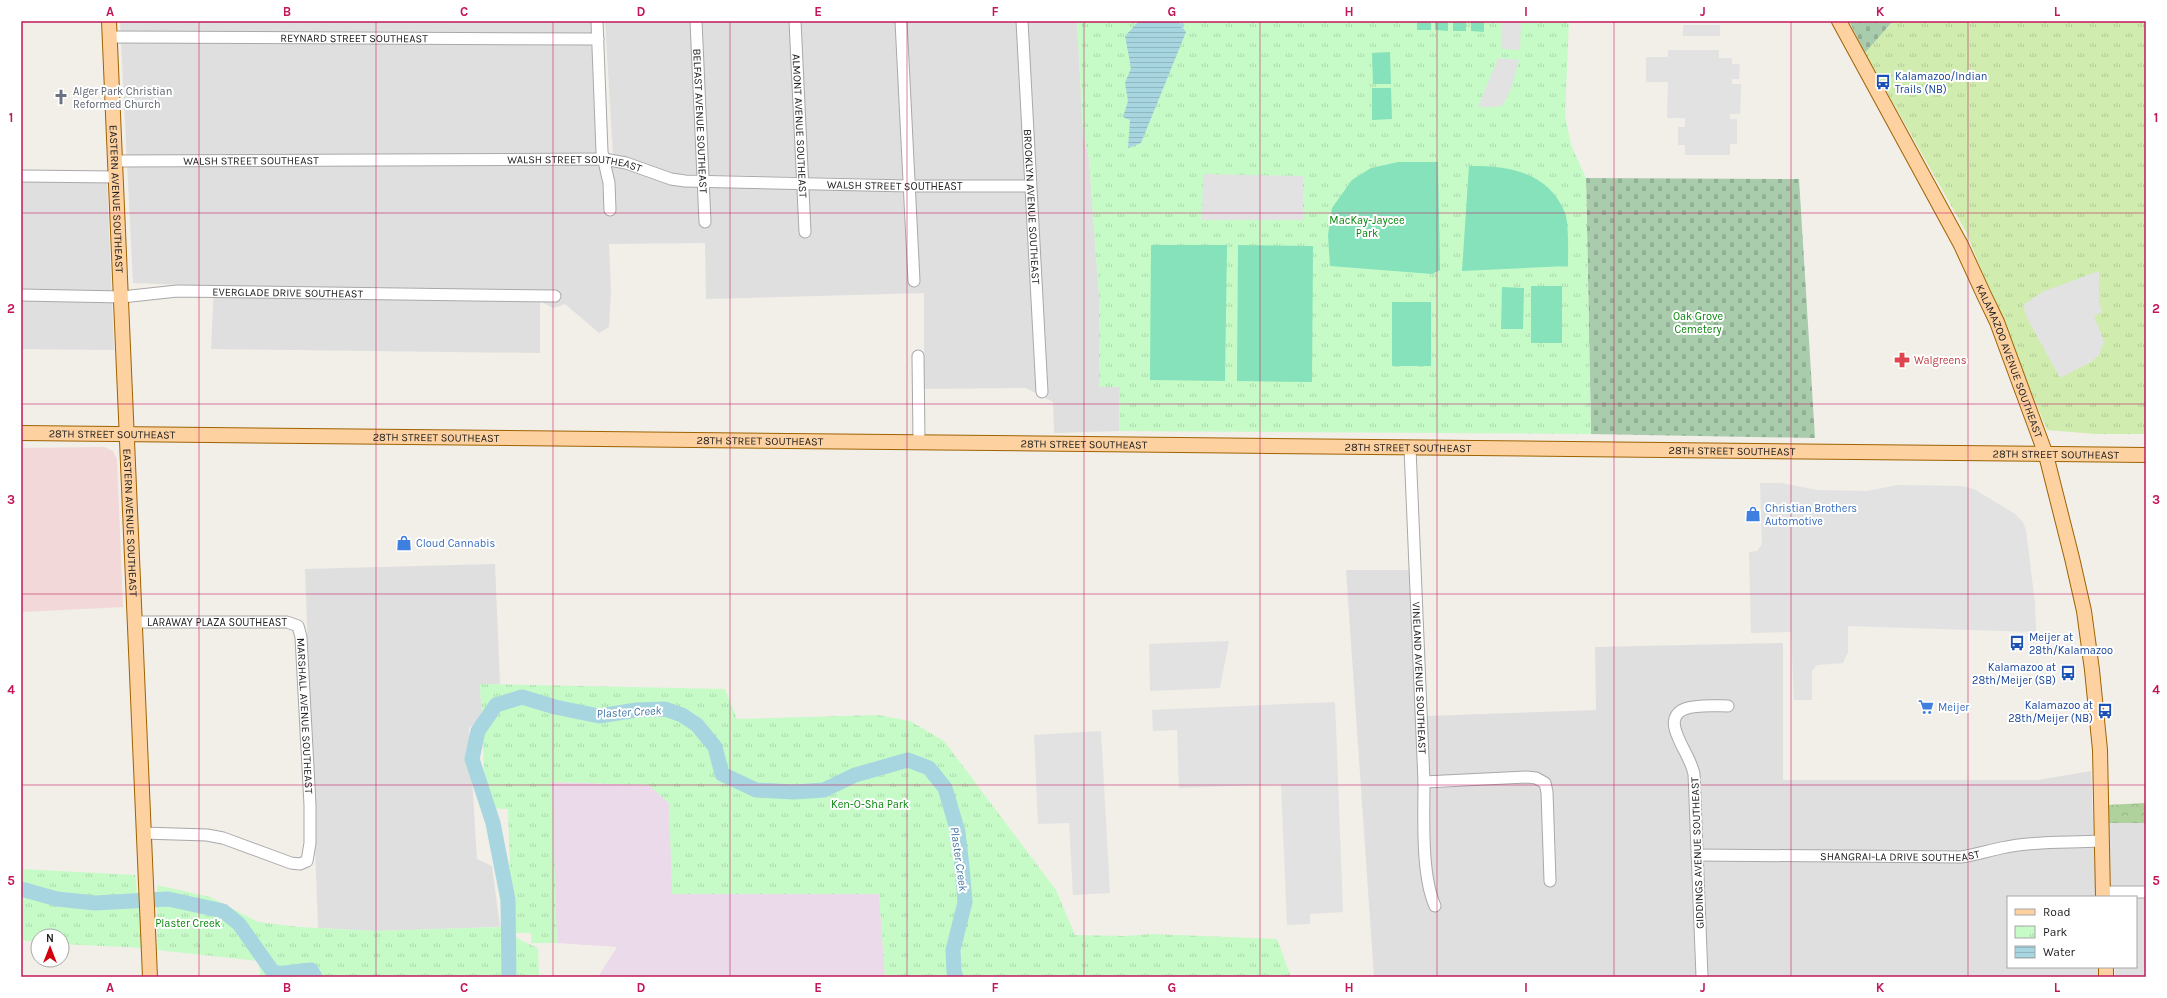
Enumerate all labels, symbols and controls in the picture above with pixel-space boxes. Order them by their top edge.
text: A [106,4,114,19]
text: B [283,4,291,19]
text: C [460,4,468,19]
text: D [637,4,646,19]
text: E [814,4,822,19]
text: F [991,4,999,19]
text: G [1168,4,1176,19]
text: H [1344,4,1354,19]
text: I [1524,4,1528,19]
text: J [1700,4,1706,19]
text: K [1876,4,1885,19]
text: L [2054,4,2061,19]
street label: REYNARD STREET SOUTHEAST [280,32,428,45]
street label: BELFAST AVENUE SOUTHEAST [690,48,710,194]
street label: ALMONT AVENUE SOUTHEAST [790,54,809,199]
place label: Kalamazoo/Indian Trails (NB) [1895,70,1987,96]
bus stop icon: Kalamazoo/Indian Trails (NB) [1874,73,1892,91]
place label: Alger Park Christian Reformed Church [73,85,172,111]
church icon: Alger Park Christian Reformed Church [52,88,70,106]
text: 1 [9,110,13,125]
text: 1 [2154,110,2158,125]
street label: EASTERN AVENUE SOUTHEAST [106,125,126,274]
street label: BROOKLYN AVENUE SOUTHEAST [1021,129,1042,285]
street label: WALSH STREET SOUTHEAST [507,153,644,175]
street label: WALSH STREET SOUTHEAST [183,154,319,168]
street label: WALSH STREET SOUTHEAST [827,178,963,193]
park label: MacKay-Jaycee Park [1329,214,1405,240]
street label: KALAMAZOO AVENUE SOUTHEAST [1973,282,2045,440]
street label: EVERGLADE DRIVE SOUTHEAST [212,285,364,300]
text: 2 [7,301,15,316]
text: 2 [2152,301,2160,316]
park label: Oak Grove Cemetery [1673,310,1723,336]
pharmacy icon: Walgreens [1893,351,1911,369]
place label: Walgreens [1914,354,1967,367]
street label: 28TH STREET SOUTHEAST [49,427,176,442]
street label: 28TH STREET SOUTHEAST [373,431,500,445]
street label: 28TH STREET SOUTHEAST [697,434,824,448]
street label: 28TH STREET SOUTHEAST [1021,437,1148,452]
street label: 28TH STREET SOUTHEAST [1345,441,1472,455]
street label: 28TH STREET SOUTHEAST [1669,444,1796,458]
street label: 28TH STREET SOUTHEAST [1993,447,2120,462]
street label: EASTERN AVENUE SOUTHEAST [120,448,140,597]
text: 3 [7,492,15,507]
text: 3 [2152,492,2160,507]
place label: Christian Brothers Automotive [1765,502,1857,528]
shop icon: Christian Brothers Automotive [1744,505,1762,523]
shop icon: Cloud Cannabis [395,534,413,552]
place label: Cloud Cannabis [416,537,496,550]
street label: VINELAND AVENUE SOUTHEAST [1409,601,1429,755]
street label: LARAWAY PLAZA SOUTHEAST [147,616,287,629]
place label: Meijer at 28th/Kalamazoo [2029,631,2113,657]
bus stop icon: Meijer at 28th/Kalamazoo [2008,634,2026,652]
street label: MARSHALL AVENUE SOUTHEAST [294,638,315,795]
place label: Kalamazoo at 28th/Meijer (SB) [1972,661,2056,687]
bus stop icon: Kalamazoo at 28th/Meijer (SB) [2059,664,2077,682]
text: 4 [7,682,15,697]
text: 4 [2152,682,2160,697]
supermarket icon: Meijer [1917,698,1935,716]
place label: Kalamazoo at 28th/Meijer (NB) [2008,699,2093,725]
place label: Meijer [1938,701,1969,714]
bus stop icon: Kalamazoo at 28th/Meijer (NB) [2096,702,2114,720]
water label: Plaster Creek [596,703,663,721]
street label: GIDDINGS AVENUE SOUTHEAST [1688,776,1707,929]
park label: Ken-O-Sha Park [831,798,909,811]
water label: Plaster Creek [948,826,971,893]
street label: SHANGRAI-LA DRIVE SOUTHEAST [1820,847,1982,864]
text: 5 [7,873,15,888]
text: 5 [2152,873,2160,888]
legend [2007,896,2137,968]
text: Road [2043,905,2071,919]
park label: Plaster Creek [155,917,221,930]
text: Park [2043,925,2068,939]
north arrow [30,928,70,968]
text: N [46,932,54,945]
text: Water [2043,945,2076,959]
text: A [106,980,114,995]
text: B [283,980,291,995]
text: C [460,980,468,995]
text: D [637,980,646,995]
text: E [814,980,822,995]
text: F [991,980,999,995]
text: G [1168,980,1176,995]
text: H [1344,980,1354,995]
text: I [1524,980,1528,995]
text: J [1700,980,1706,995]
text: K [1876,980,1885,995]
text: L [2054,980,2061,995]

